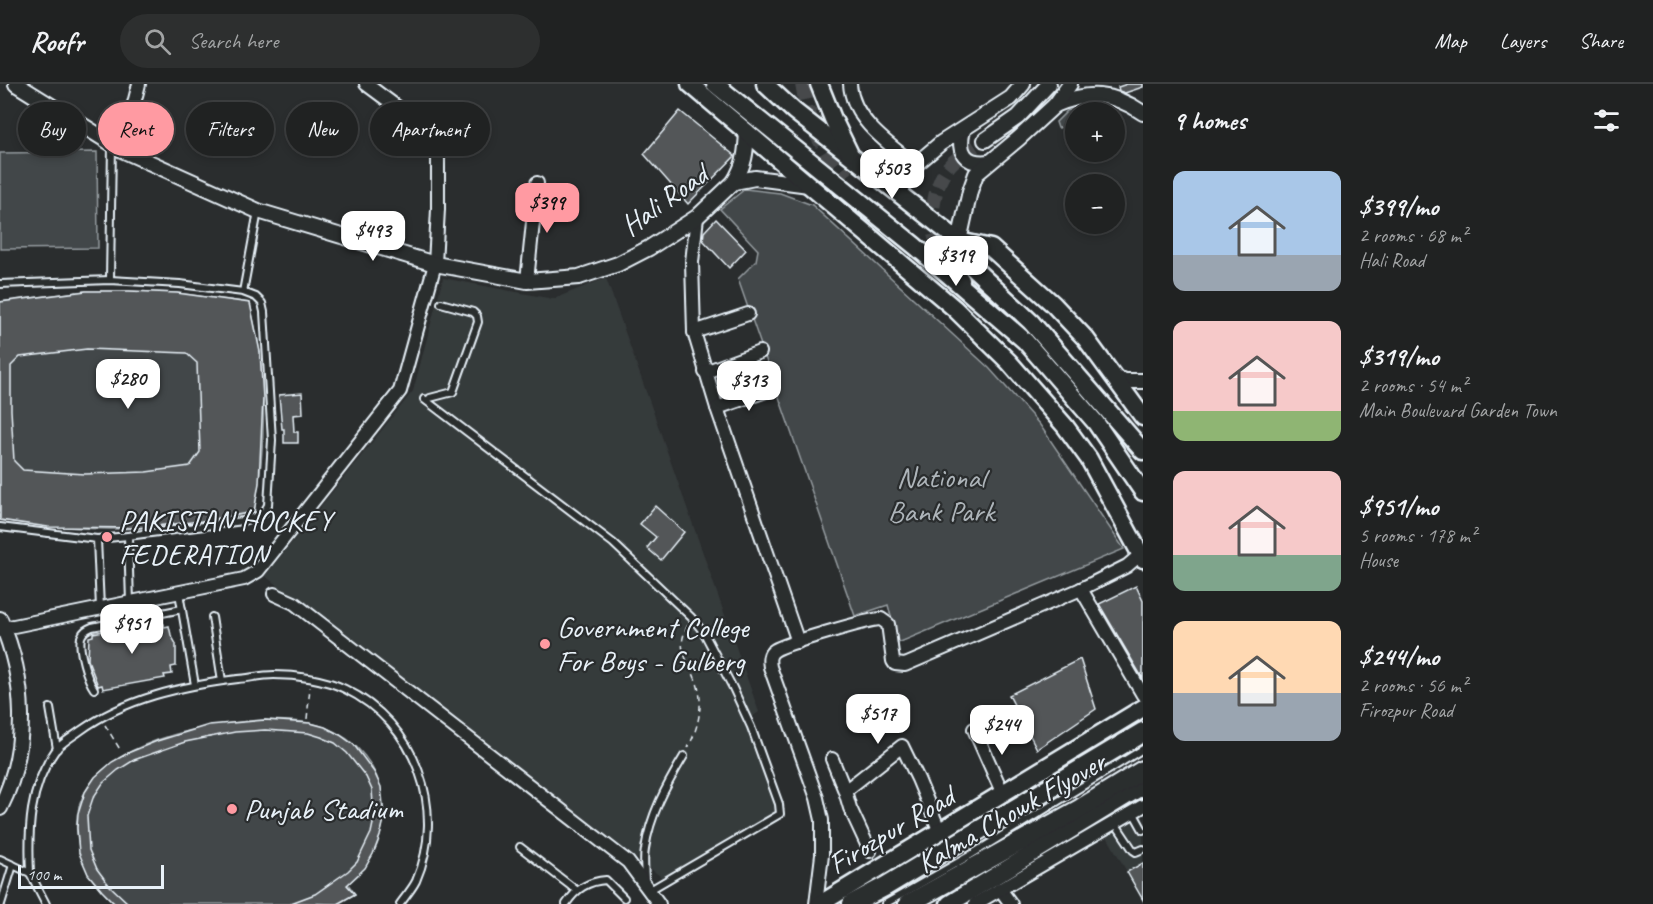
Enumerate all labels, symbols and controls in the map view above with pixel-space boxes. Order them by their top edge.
search box [120,14,540,68]
text: Roofr [30,24,84,59]
icon: search [141,25,174,58]
text: Search here [189,27,278,55]
text: Map [1434,28,1467,54]
text: Layers [1500,28,1546,54]
text: Share [1579,28,1623,54]
chip: Buy [18,102,86,156]
chip: Rent [98,102,174,156]
chip: Filters [186,102,274,156]
chip: New [286,102,358,156]
chip: Apartment [370,102,490,156]
map controls [1065,102,1125,234]
button: + [1065,102,1125,162]
text: 9 homes [1173,104,1246,137]
icon: filters [1590,104,1623,137]
pin: $503 [856,149,928,200]
street label: Hali Road [613,153,718,244]
text: $503 [874,156,910,181]
button: − [1065,174,1125,234]
pin: $399 [511,183,583,234]
text: $399 [529,190,565,215]
text: $399/mo [1359,190,1438,223]
icon: home [1221,195,1293,267]
pin: $493 [337,211,409,262]
text: $493 [355,218,391,243]
text: 2 rooms · 68 m² [1359,223,1467,248]
pin: $319 [920,236,992,287]
text: $319 [938,243,974,268]
text: Hali Road [1359,248,1425,273]
text: $319/mo [1359,340,1439,373]
icon: home [1221,345,1293,417]
pin: $280 [92,359,164,410]
pin: $313 [713,361,785,412]
text: $280 [110,366,146,391]
text: $313 [731,368,767,393]
text: 2 rooms · 54 m² [1359,373,1467,398]
text: Main Boulevard Garden Town [1359,398,1557,423]
park label: National Bank Park [888,458,996,530]
text: $951/mo [1359,490,1438,523]
icon: home [1221,495,1293,567]
place label: PAKISTAN HOCKEY FEDERATION [119,501,336,573]
text: 5 rooms · 178 m² [1359,523,1476,548]
marker: PAKISTAN HOCKEY FEDERATION [100,530,114,544]
text: House [1359,548,1398,573]
pin: $951 [96,604,168,655]
place label: Government College For Boys - Gulberg [557,608,751,680]
text: $951 [114,611,150,636]
marker: Government College For Boys - Gulberg [538,637,552,651]
text: $244/mo [1359,640,1439,673]
icon: home [1221,645,1293,717]
text: 2 rooms · 56 m² [1359,673,1467,698]
pin: $517 [842,694,914,745]
text: Firozpur Road [1359,698,1453,723]
text: $517 [860,701,896,726]
pin: $244 [966,705,1038,756]
text: $244 [984,712,1020,737]
street label: Kalma Chowk Flyover [910,741,1114,882]
street label: Firozpur Road [821,775,965,883]
place label: Punjab Stadium [244,790,404,828]
marker: Punjab Stadium [225,802,239,816]
scale bar [18,862,164,890]
text: 100 m [27,865,61,885]

